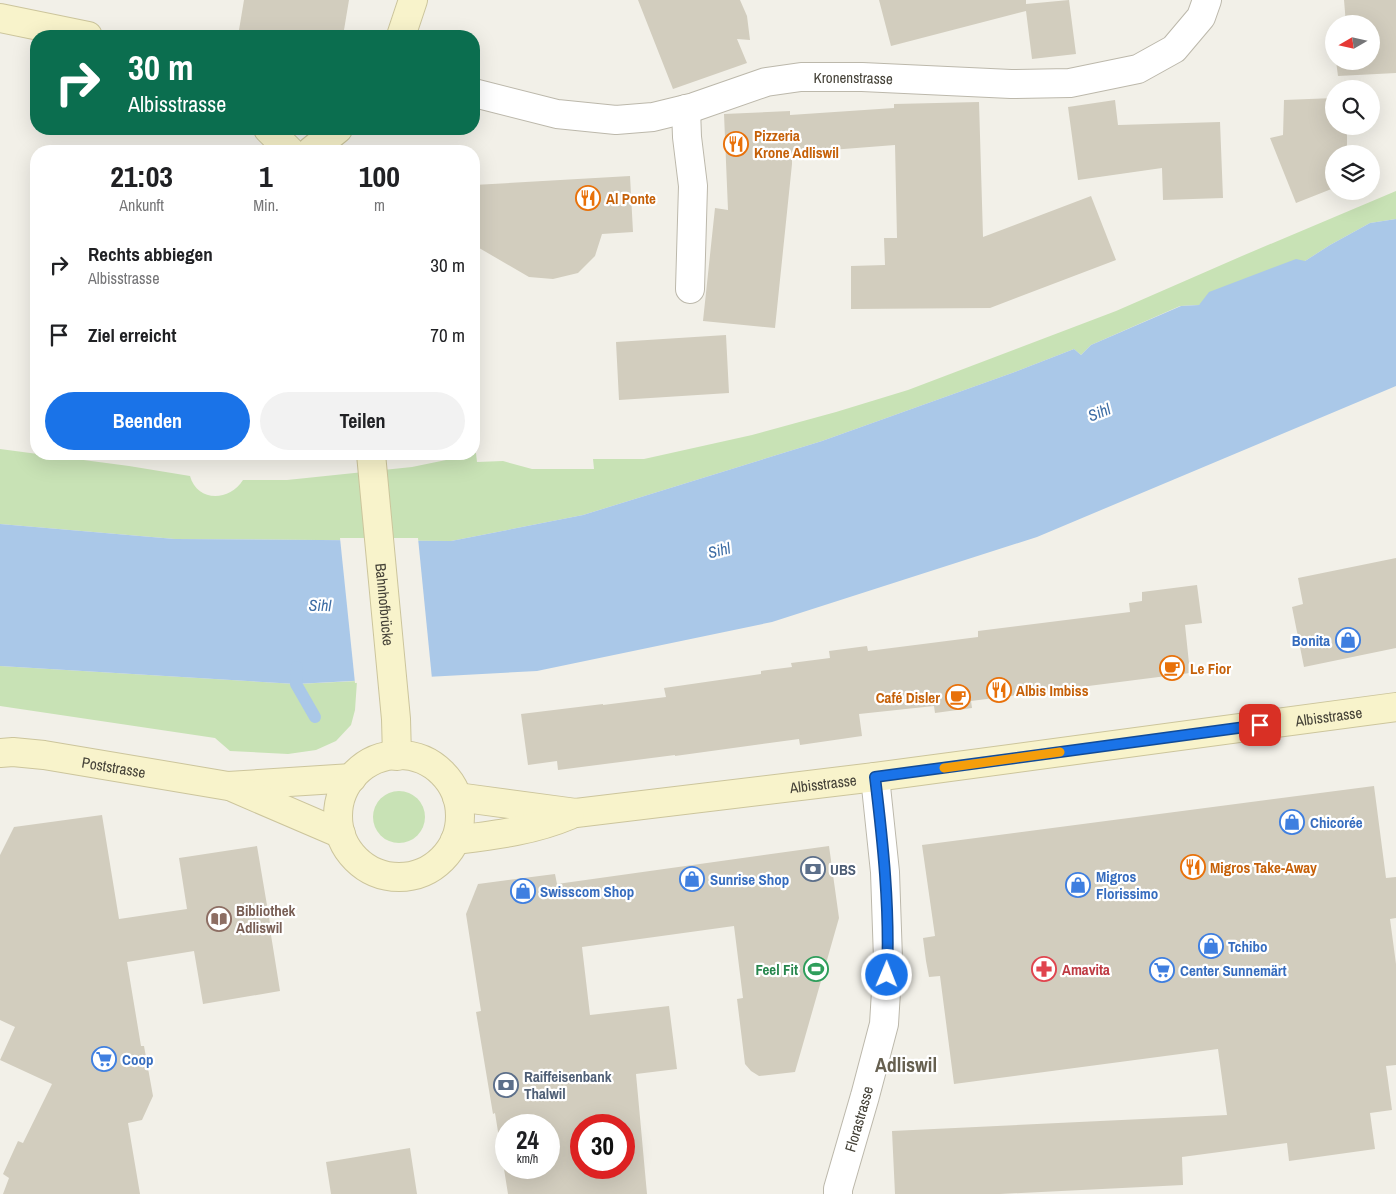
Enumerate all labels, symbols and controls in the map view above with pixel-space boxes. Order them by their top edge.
north arrow [1325,15,1380,70]
map controls [1325,15,1380,200]
text: 30 m [128,44,193,91]
icon: right [45,50,110,115]
street label: Kronenstrasse [813,67,893,89]
button: search [1325,80,1380,135]
text: Albisstrasse [128,89,226,119]
place label: Pizzeria Krone Adliswil [754,125,839,163]
restaurant icon: Pizzeria Krone Adliswil [723,131,749,157]
button: layers [1325,145,1380,200]
text: 21:03 [110,156,173,196]
text: 1 [259,156,273,196]
text: 100 [359,156,400,196]
restaurant icon: Al Ponte [575,185,601,211]
place label: Al Ponte [606,188,656,209]
text: Ankunft [119,194,164,216]
text: Min. [253,194,279,216]
text: m [374,194,385,216]
text: Rechts abbiegen [88,241,213,267]
icon: right [45,251,73,279]
text: 30 m [430,252,465,278]
text: Albisstrasse [88,267,159,289]
icon: arrive [45,321,73,349]
text: Ziel erreicht [88,322,176,348]
text: 70 m [430,322,465,348]
button: Beenden [45,392,250,450]
button: Teilen [260,392,465,450]
water label: Sihl [1084,397,1115,426]
water label: Sihl [705,536,734,563]
street label: Bahnhofbrücke [371,562,400,647]
water label: Sihl [309,594,333,616]
shop icon: Bonita [1335,627,1361,653]
place label: Bonita [1292,630,1330,651]
cafe icon: Le Fior [1159,655,1185,681]
place label: Le Fior [1190,658,1231,679]
restaurant icon: Albis Imbiss [986,677,1012,703]
place label: Albis Imbiss [1016,680,1089,701]
cafe icon: Café Disler [945,684,971,710]
place label: Café Disler [876,687,940,708]
street label: Albisstrasse [1293,701,1363,731]
pin [1239,704,1281,746]
icon: arrive [1246,711,1274,739]
street label: Poststrasse [80,751,147,782]
street label: Albisstrasse [788,769,858,798]
shop icon: Chicorée [1279,809,1305,835]
place label: Chicorée [1310,812,1363,833]
restaurant icon: Migros Take-Away [1180,854,1206,880]
bank icon: UBS [800,856,826,882]
place label: Migros Take-Away [1210,857,1317,878]
place label: UBS [830,859,856,880]
shop icon: Sunrise Shop [679,866,705,892]
place label: Migros Florissimo [1096,866,1158,904]
place label: Sunrise Shop [710,869,789,890]
shop icon: Migros Florissimo [1065,872,1091,898]
shop icon: Swisscom Shop [510,878,536,904]
place label: Swisscom Shop [540,881,634,902]
place label: Bibliothek Adliswil [236,900,296,938]
library icon: Bibliothek Adliswil [206,906,232,932]
shop icon: Tchibo [1198,933,1224,959]
place label: Tchibo [1228,936,1267,957]
position arrow [860,948,912,1000]
sports icon: Feel Fit [803,956,829,982]
pharmacy icon: Amavita [1031,956,1057,982]
supermarket icon: Center Sunnemärt [1149,957,1175,983]
place label: Feel Fit [756,959,798,980]
place label: Amavita [1062,959,1110,980]
place label: Center Sunnemärt [1180,960,1287,981]
supermarket icon: Coop [91,1046,117,1072]
place label: Coop [122,1049,153,1070]
district label: Adliswil [875,1051,937,1078]
place label: Raiffeisenbank Thalwil [524,1066,612,1104]
bank icon: Raiffeisenbank Thalwil [493,1072,519,1098]
street label: Florastrasse [839,1083,878,1154]
speed limit sign: 30 [570,1114,635,1179]
text: 24 [516,1123,539,1157]
text: km/h [517,1151,538,1167]

